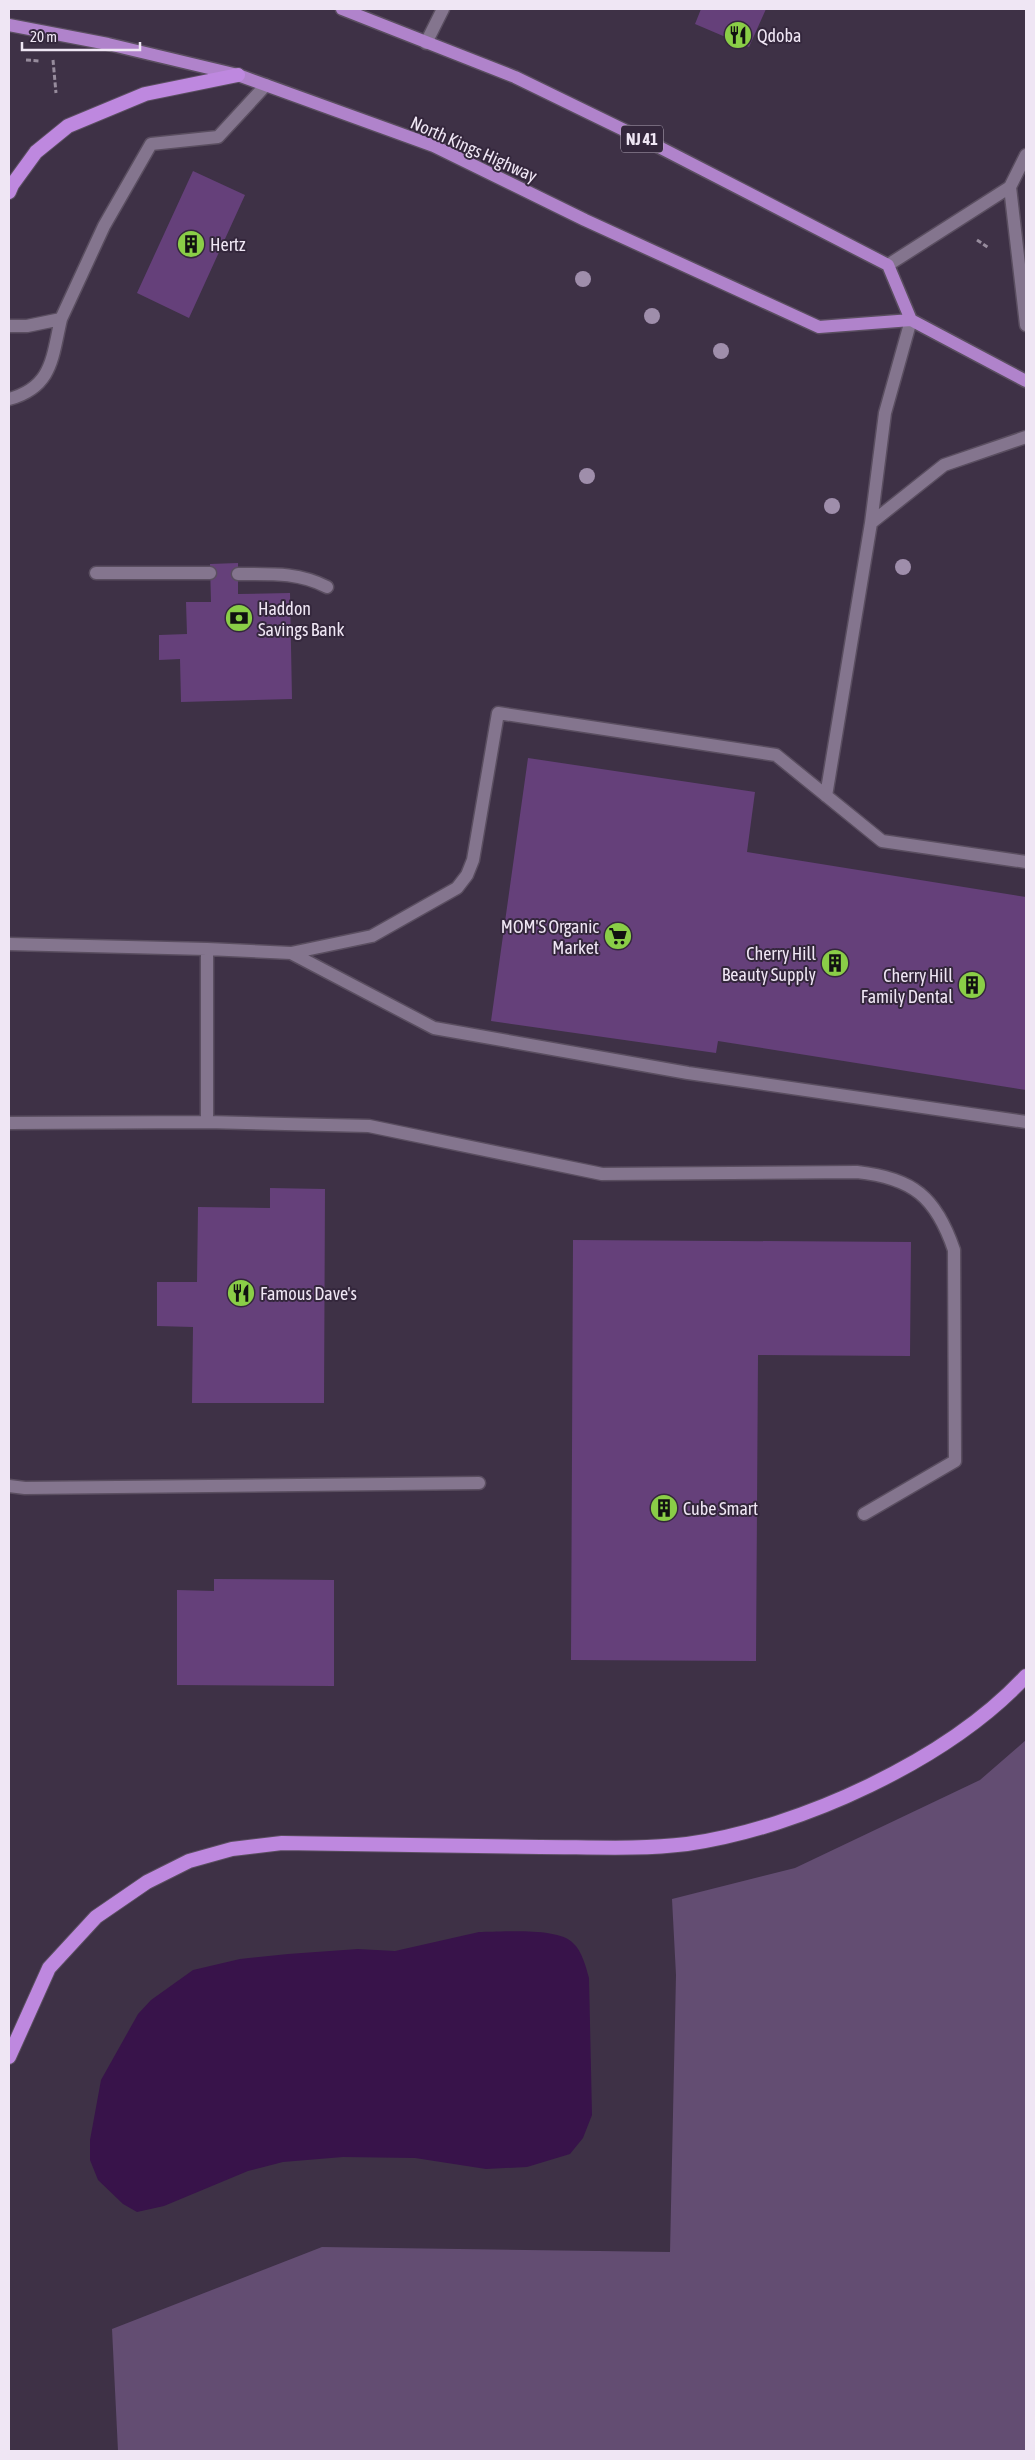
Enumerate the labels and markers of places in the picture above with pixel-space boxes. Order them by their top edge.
restaurant icon: Qdoba [723,20,753,50]
place label: Qdoba [757,25,801,46]
building icon: Hertz [176,229,206,259]
place label: Hertz [210,234,246,255]
place label: Haddon Savings Bank [258,598,344,640]
bank icon: Haddon Savings Bank [224,603,254,633]
place label: MOM'S Organic Market [501,916,599,958]
supermarket icon: MOM'S Organic Market [603,921,633,951]
place label: Cherry Hill Beauty Supply [722,943,816,985]
building icon: Cherry Hill Beauty Supply [820,948,850,978]
place label: Cherry Hill Family Dental [861,965,953,1007]
building icon: Cherry Hill Family Dental [957,970,987,1000]
restaurant icon: Famous Dave's [226,1278,256,1308]
place label: Famous Dave's [260,1283,357,1304]
building icon: Cube Smart [649,1493,679,1523]
place label: Cube Smart [683,1498,758,1519]

